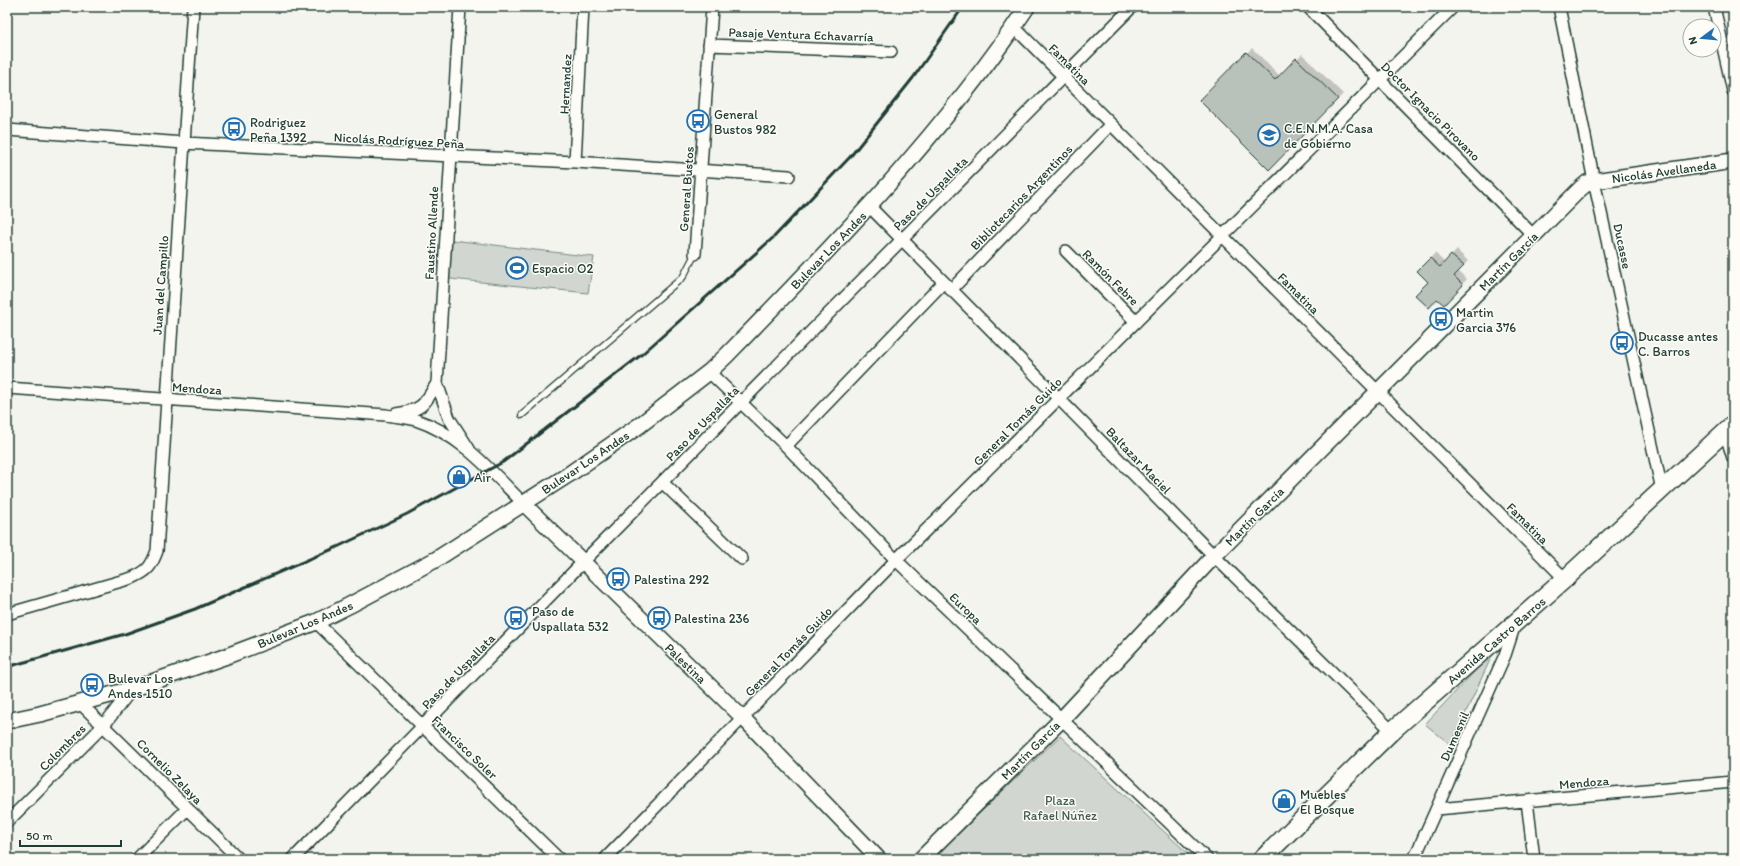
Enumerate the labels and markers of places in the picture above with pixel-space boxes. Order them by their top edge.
place label: General Bustos 982 [714,107,777,137]
bus stop icon: General Bustos 982 [685,108,711,134]
place label: Rodriguez Peña 1392 [250,115,307,145]
bus stop icon: Rodriguez Peña 1392 [221,116,247,142]
place label: C.E.N.M.A. Casa de Gobierno [1284,121,1374,151]
school or university icon: C.E.N.M.A. Casa de Gobierno [1256,122,1282,148]
sports icon: Espacio O2 [504,255,530,281]
place label: Espacio O2 [532,261,594,276]
place label: Martin Garcia 376 [1456,305,1516,335]
bus stop icon: Martin Garcia 376 [1428,306,1454,332]
place label: Ducasse antes C. Barros [1638,329,1718,359]
bus stop icon: Ducasse antes C. Barros [1609,330,1635,356]
shop icon: Air [446,464,472,490]
place label: Air [474,470,492,485]
bus stop icon: Palestina 292 [605,566,631,592]
place label: Palestina 292 [634,572,709,587]
place label: Paso de Uspallata 532 [532,604,609,634]
bus stop icon: Paso de Uspallata 532 [503,605,529,631]
bus stop icon: Palestina 236 [646,605,672,631]
place label: Palestina 236 [674,611,750,626]
place label: Bulevar Los Andes 1510 [108,671,174,701]
bus stop icon: Bulevar Los Andes 1510 [79,672,105,698]
place label: Muebles El Bosque [1300,787,1355,817]
shop icon: Muebles El Bosque [1271,788,1297,814]

